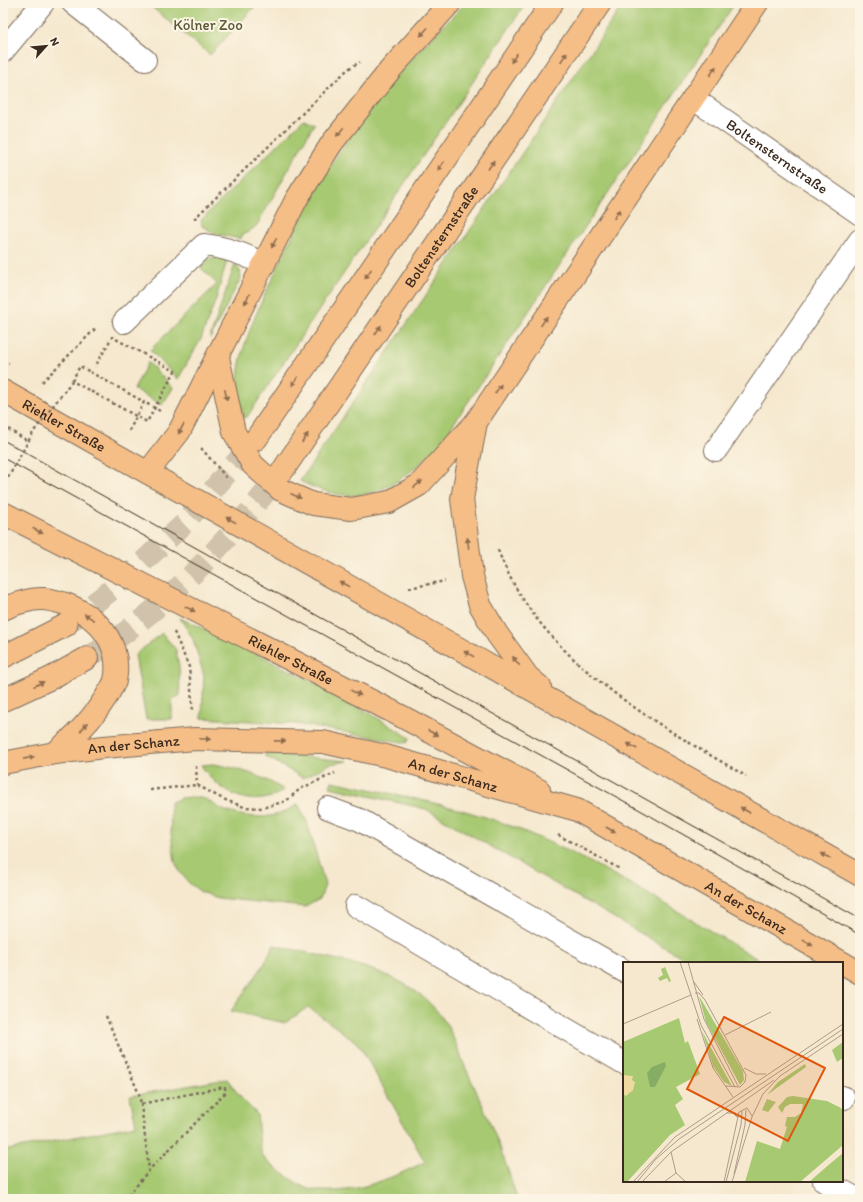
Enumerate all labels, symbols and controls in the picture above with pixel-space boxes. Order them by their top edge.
park label: Kölner Zoo [173,16,243,34]
north arrow [26,26,66,66]
one-way arrow [419,27,428,37]
text: N [47,35,62,48]
one-way arrow [560,51,567,63]
one-way arrow [510,53,518,63]
one-way arrow [709,66,717,76]
street label: Boltensternstraße [723,115,831,198]
one-way arrow [336,126,345,137]
one-way arrow [487,159,494,170]
one-way arrow [437,161,445,171]
street label: Boltensternstraße [400,182,482,291]
one-way arrow [613,208,621,219]
one-way arrow [271,238,277,249]
one-way arrow [364,268,372,279]
one-way arrow [243,293,250,305]
one-way arrow [540,316,548,327]
one-way arrow [374,325,382,335]
one-way arrow [291,376,299,387]
one-way arrow [494,384,502,395]
one-way arrow [224,389,230,401]
street label: Riehler Straße [19,395,109,456]
one-way arrow [178,423,184,434]
one-way arrow [301,432,309,443]
one-way arrow [413,480,424,488]
one-way arrow [291,493,302,499]
one-way arrow [225,516,237,523]
one-way arrow [32,528,43,534]
one-way arrow [464,537,471,549]
one-way arrow [338,580,350,587]
one-way arrow [185,606,196,612]
one-way arrow [84,613,94,621]
street label: Riehler Straße [245,631,336,689]
one-way arrow [463,650,474,657]
one-way arrow [512,655,520,666]
one-way arrow [33,681,44,687]
one-way arrow [350,690,362,696]
one-way arrow [79,722,88,733]
one-way arrow [428,730,439,737]
street label: An der Schanz [87,731,180,758]
one-way arrow [199,736,212,742]
one-way arrow [274,738,287,744]
one-way arrow [626,743,638,750]
one-way arrow [23,754,35,760]
street label: An der Schanz [406,754,500,796]
one-way arrow [740,807,751,814]
one-way arrow [605,826,617,833]
one-way arrow [820,853,832,860]
street label: An der Schanz [702,877,791,938]
one-way arrow [802,940,814,947]
inset map [623,962,843,1182]

